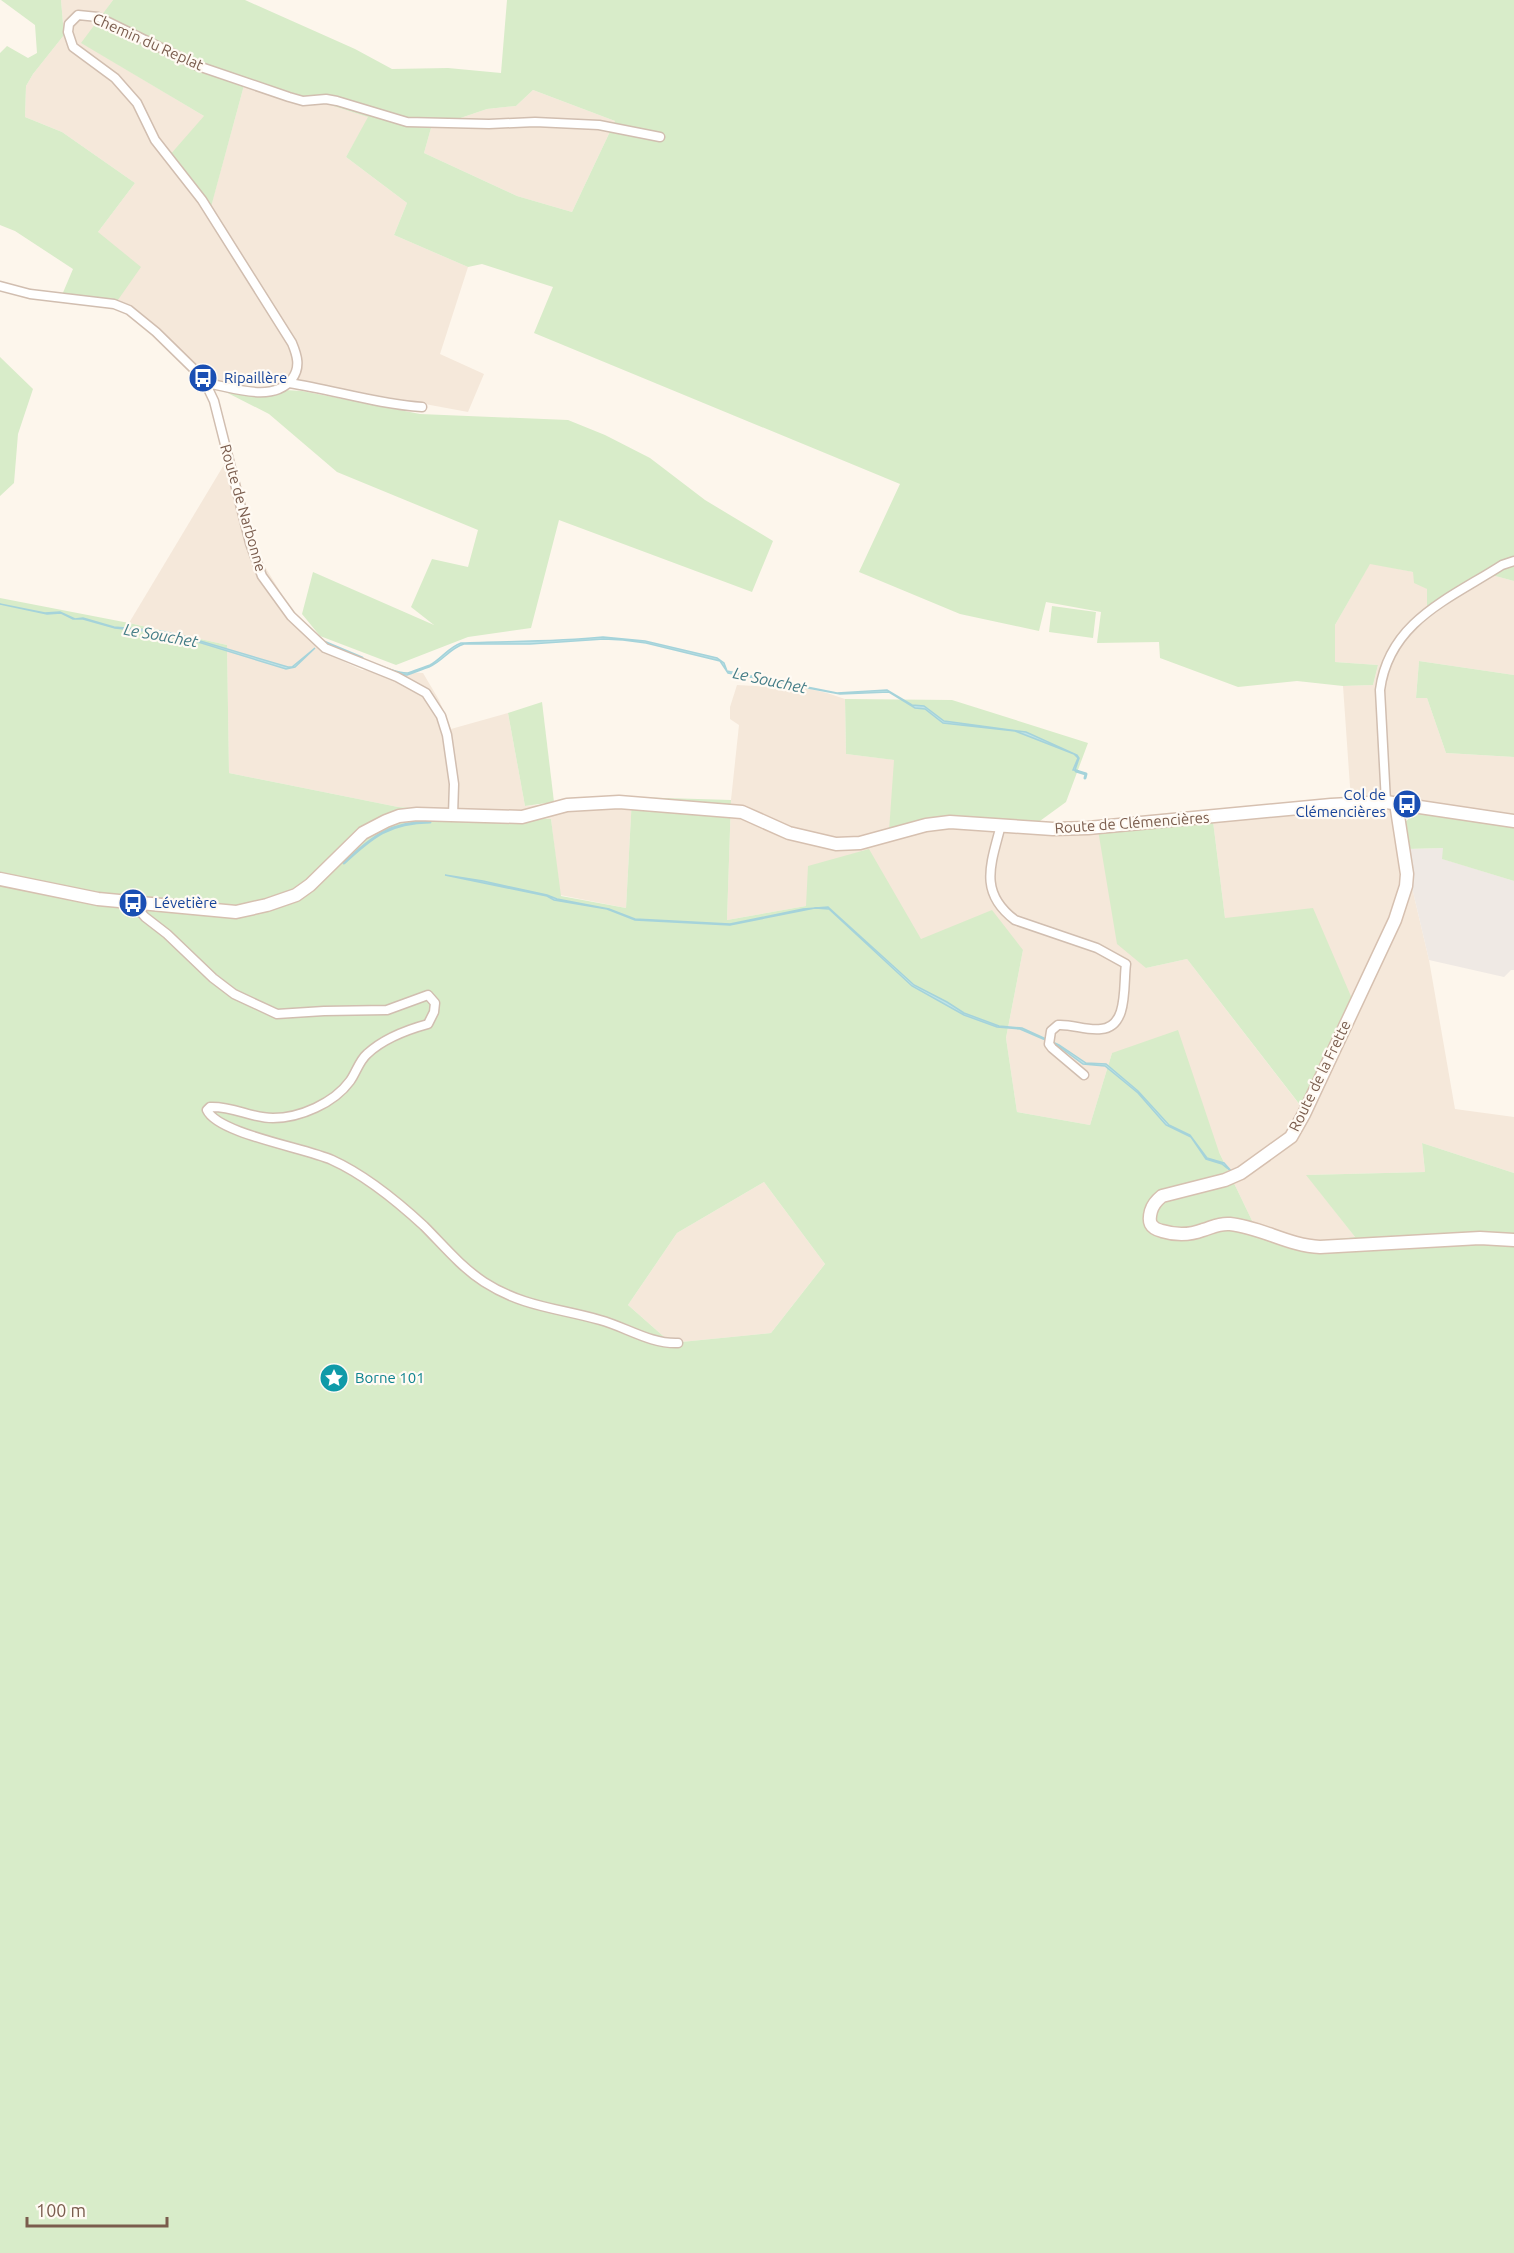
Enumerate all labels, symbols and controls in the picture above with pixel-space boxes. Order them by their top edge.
street label: Chemin du Replat [90,10,206,74]
bus stop icon: Ripaillère [187,362,219,394]
place label: Ripaillère [224,369,287,386]
street label: Route de Narbonne [217,442,270,574]
water label: Le Souchet [123,620,200,651]
water label: Le Souchet [731,663,809,697]
place label: Col de Clémencières [1295,786,1386,820]
bus stop icon: Col de Clémencières [1391,788,1423,820]
street label: Route de Clémencières [1054,809,1210,836]
bus stop icon: Lévetière [117,887,149,919]
place label: Lévetière [154,894,217,911]
street label: Route de la Frette [1285,1017,1354,1134]
place icon: Borne 101 [318,1362,350,1394]
place label: Borne 101 [355,1369,425,1386]
scale bar [27,2190,166,2228]
text: 100 m [36,2200,86,2220]

